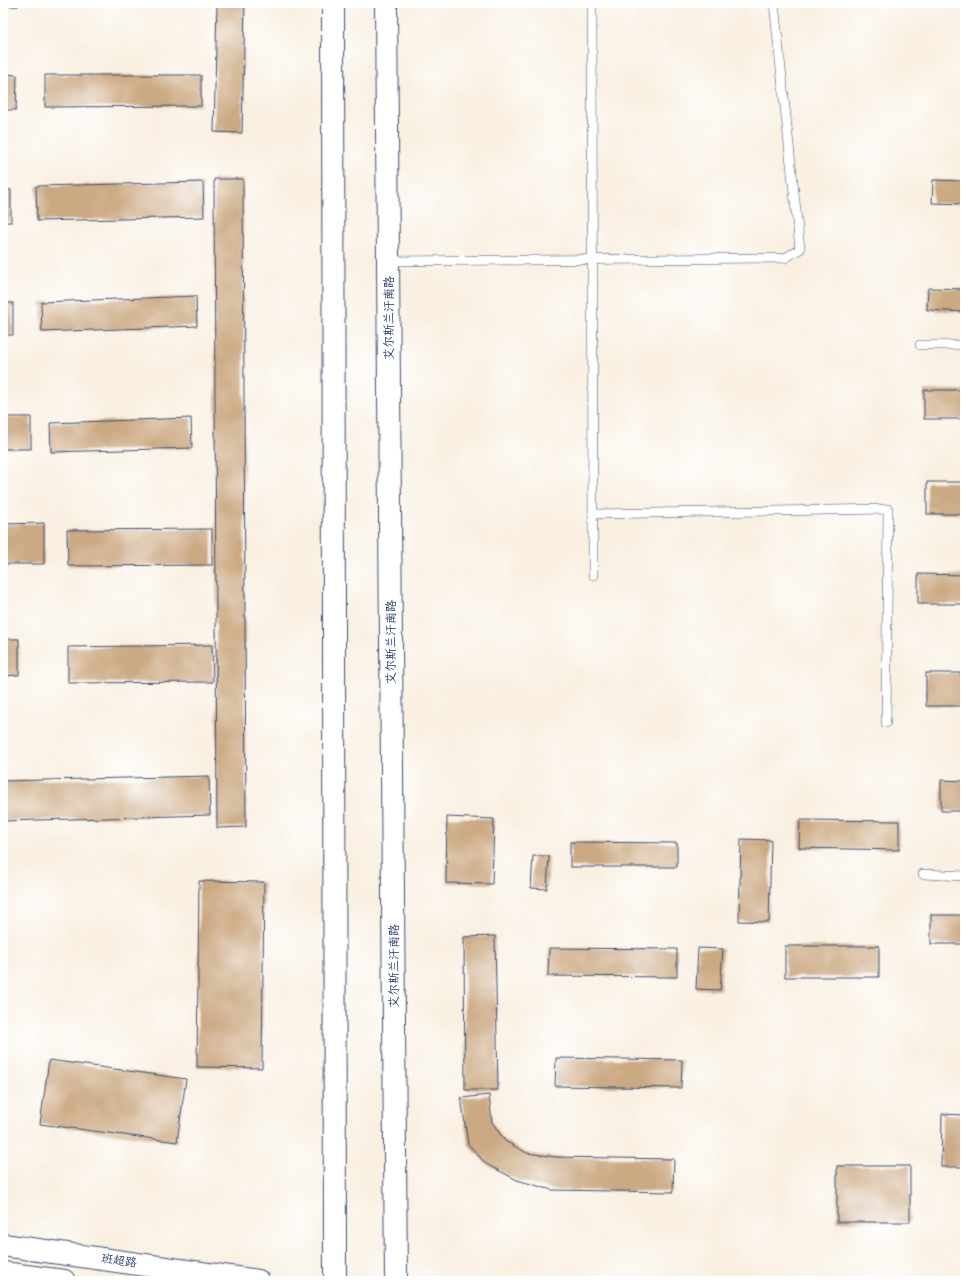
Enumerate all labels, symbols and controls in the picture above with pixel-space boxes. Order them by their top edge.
street label: 艾尔斯兰汗南路 [382,276,397,360]
street label: 艾尔斯兰汗南路 [384,600,399,684]
street label: 艾尔斯兰汗南路 [387,924,402,1008]
street label: 班超路 [100,1251,138,1271]

